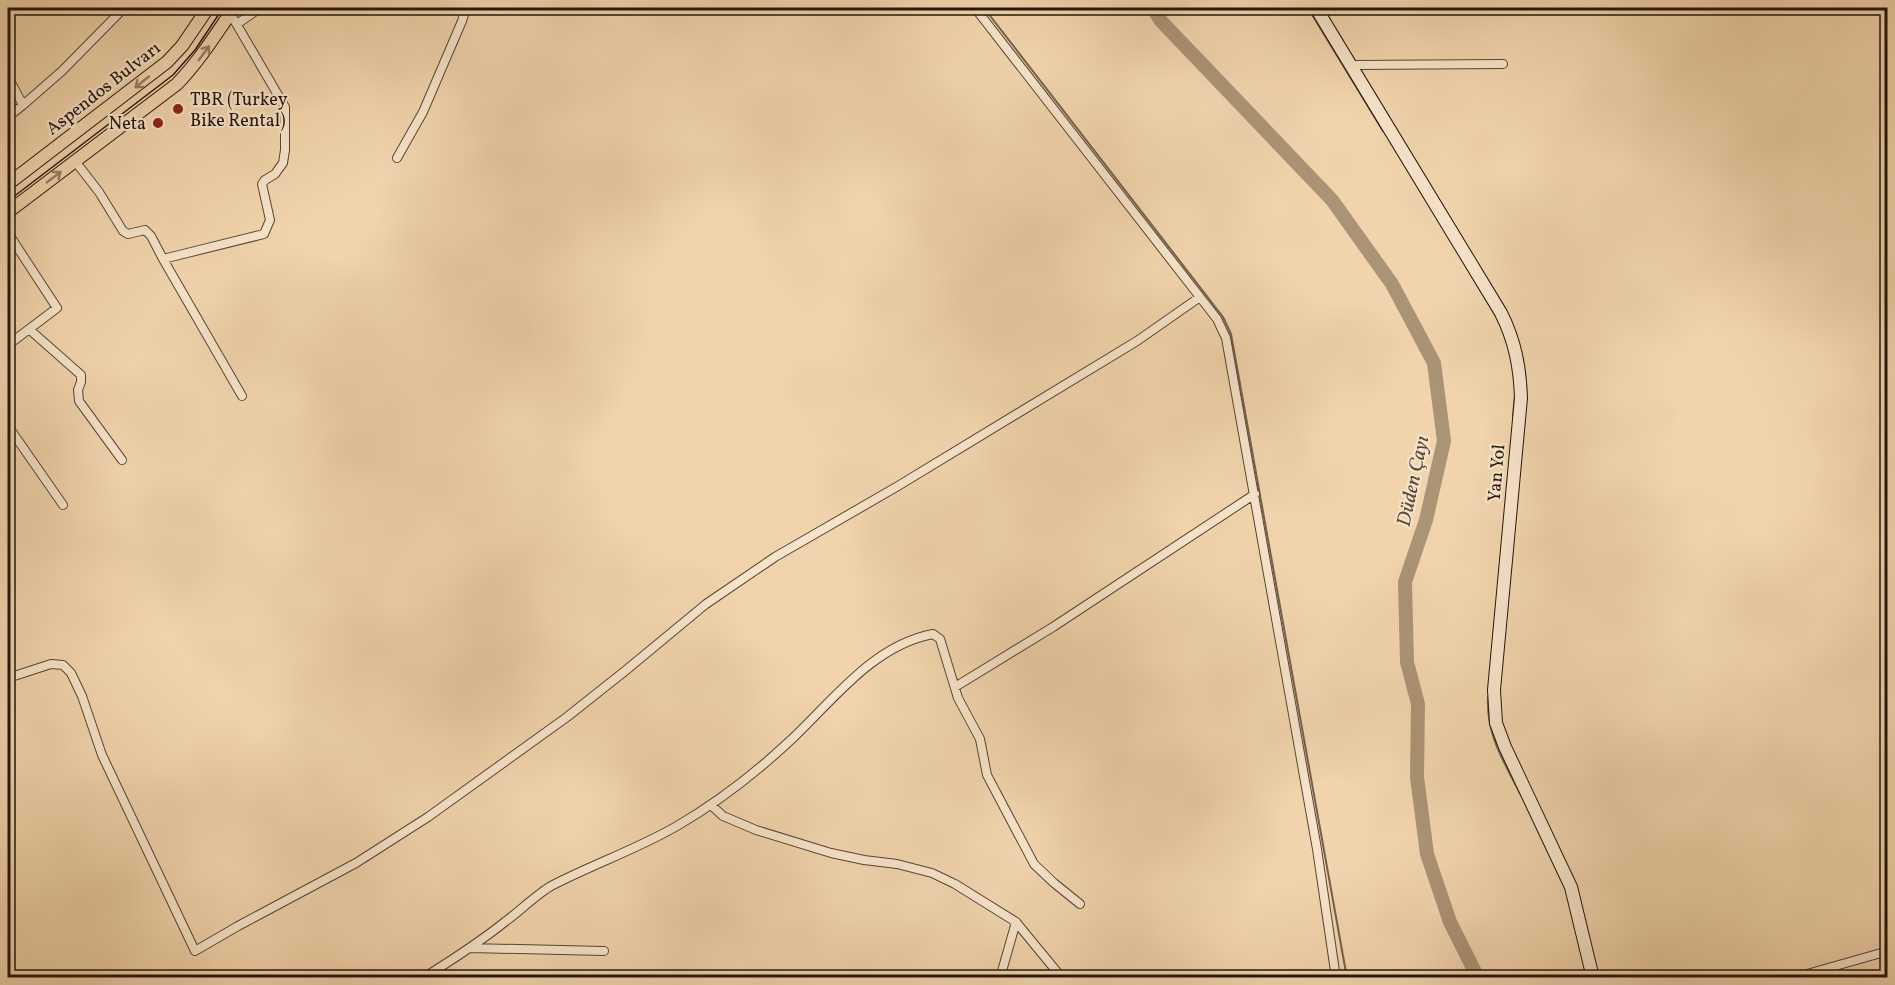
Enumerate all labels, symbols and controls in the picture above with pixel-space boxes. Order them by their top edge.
street label: Aspendos Bulvarı [41,36,166,142]
one-way arrow [197,45,210,61]
one-way arrow [135,76,151,89]
place label: TBR (Turkey Bike Rental) [190,88,288,134]
marker: TBR (Turkey Bike Rental) [171,102,185,116]
place label: Neta [109,112,146,137]
marker: Neta [151,116,165,130]
one-way arrow [46,171,62,183]
water label: Düden Çayı [1391,433,1437,529]
street label: Yan Yol [1483,443,1512,503]

